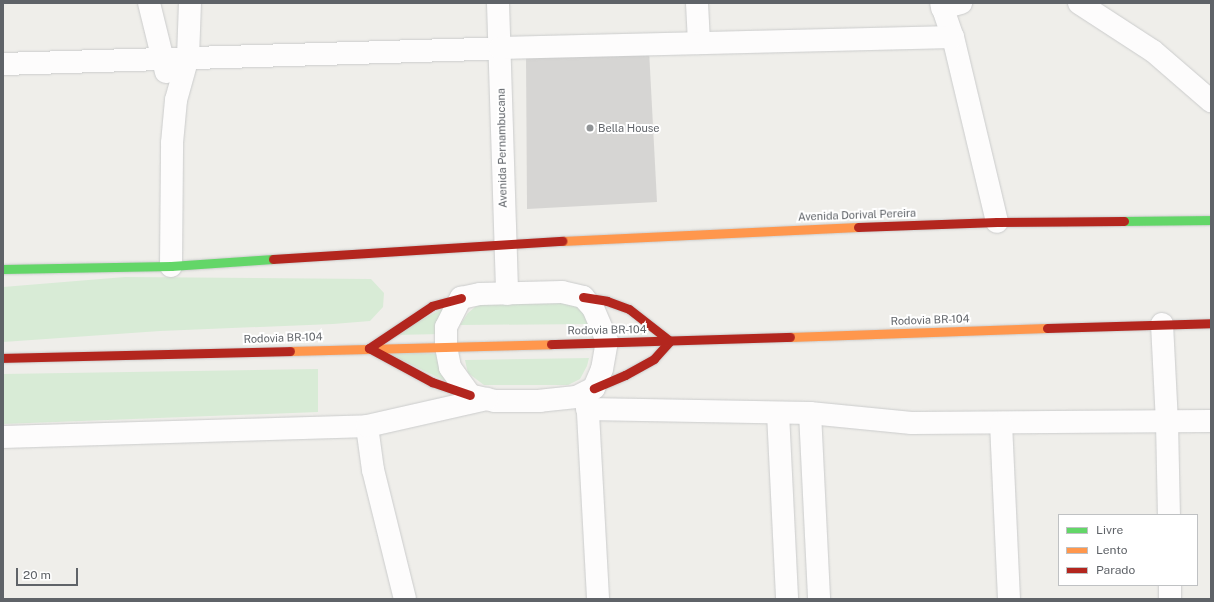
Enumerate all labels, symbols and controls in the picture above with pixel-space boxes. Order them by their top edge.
street label: Avenida Pernambucana [494,88,510,208]
place label: Bella House [598,121,660,135]
marker: Bella House [585,123,595,133]
street label: Avenida Dorival Pereira [798,206,916,224]
street label: Rodovia BR-104 [890,312,970,328]
street label: Rodovia BR-104 [567,323,647,337]
street label: Rodovia BR-104 [243,330,323,346]
legend [1058,514,1198,586]
text: Livre [1096,523,1123,537]
text: Lento [1096,543,1127,557]
scale bar [18,560,80,586]
text: Parado [1096,563,1135,577]
text: 20 m [23,568,51,582]

